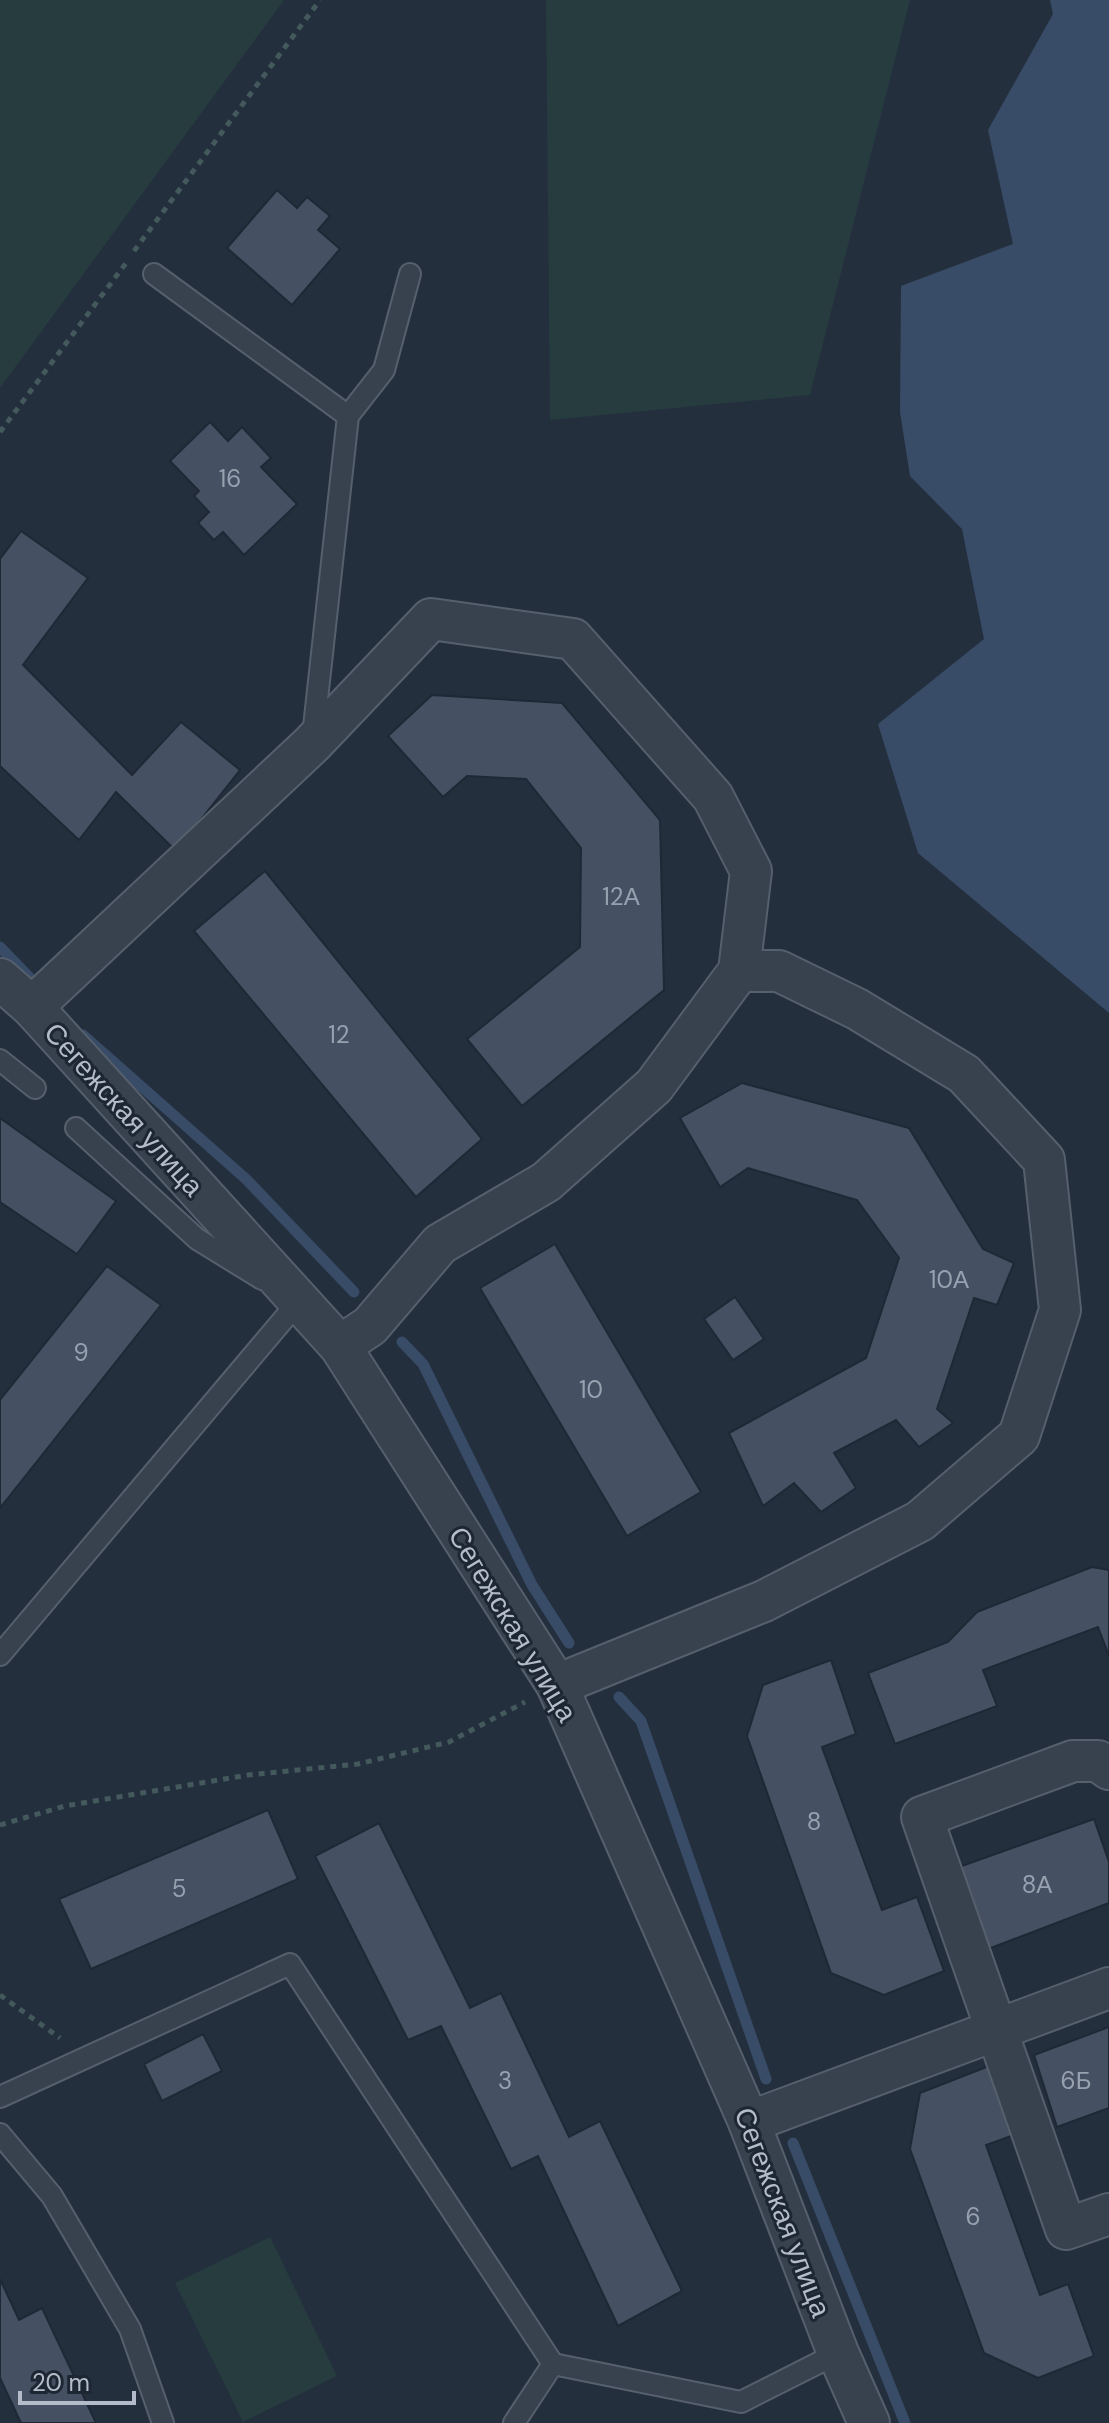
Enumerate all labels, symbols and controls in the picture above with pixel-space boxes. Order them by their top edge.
house number: 16 [219,463,241,494]
house number: 12А [602,881,640,912]
street label: Сегежская улица [36,1015,212,1204]
house number: 12 [328,1019,350,1050]
house number: 10А [929,1264,969,1295]
house number: 9 [73,1337,89,1368]
house number: 10 [579,1374,603,1405]
street label: Сегежская улица [440,1520,586,1729]
house number: 8 [807,1806,821,1837]
house number: 8А [1022,1869,1052,1900]
house number: 5 [172,1873,186,1904]
house number: 3 [498,2065,512,2096]
house number: 6Б [1061,2065,1091,2096]
street label: Сегежская улица [726,2102,840,2323]
house number: 6 [965,2201,981,2232]
scale bar [20,2355,134,2405]
text: 20 m [32,2367,90,2398]

